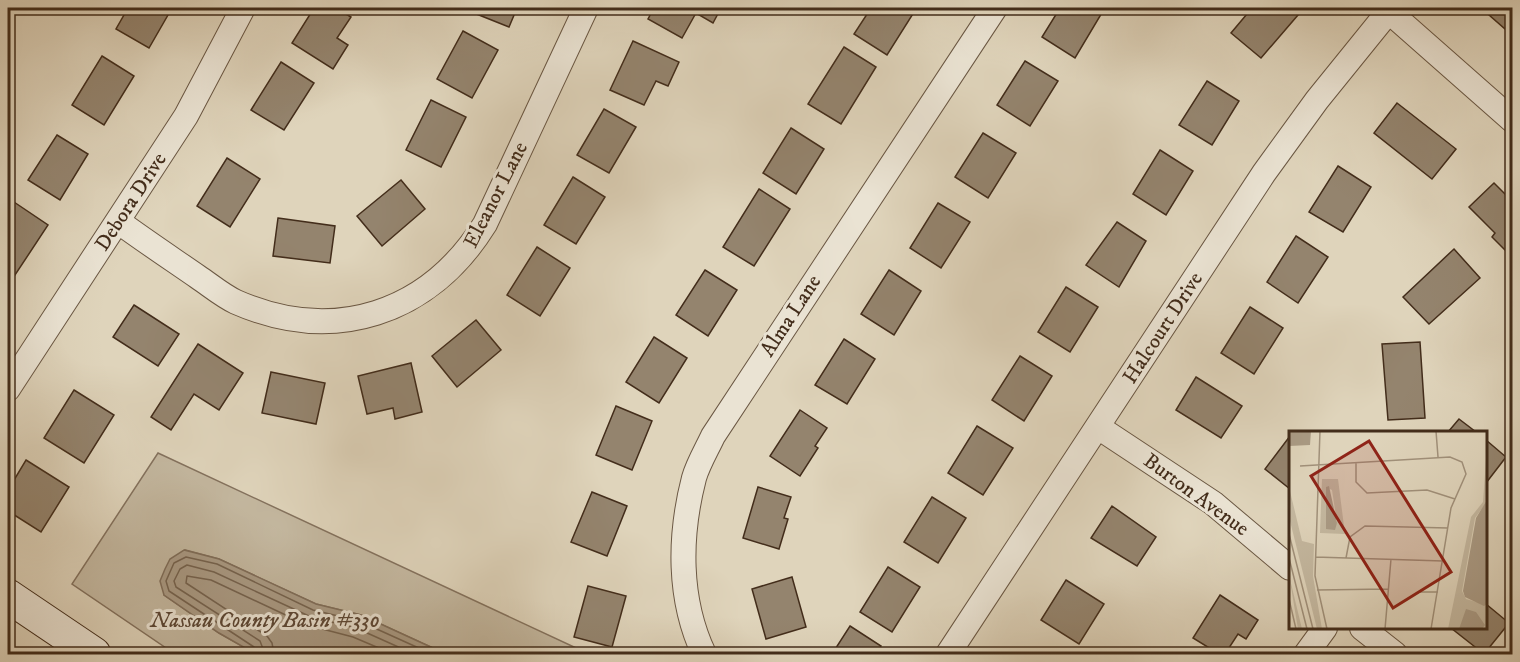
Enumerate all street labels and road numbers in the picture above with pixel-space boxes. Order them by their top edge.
street label: Eleanor Lane [458,137,534,252]
street label: Debora Drive [90,148,173,256]
street label: Halcourt Drive [1117,267,1209,389]
street label: Alma Lane [755,270,827,362]
street label: Burton Avenue [1138,448,1254,542]

